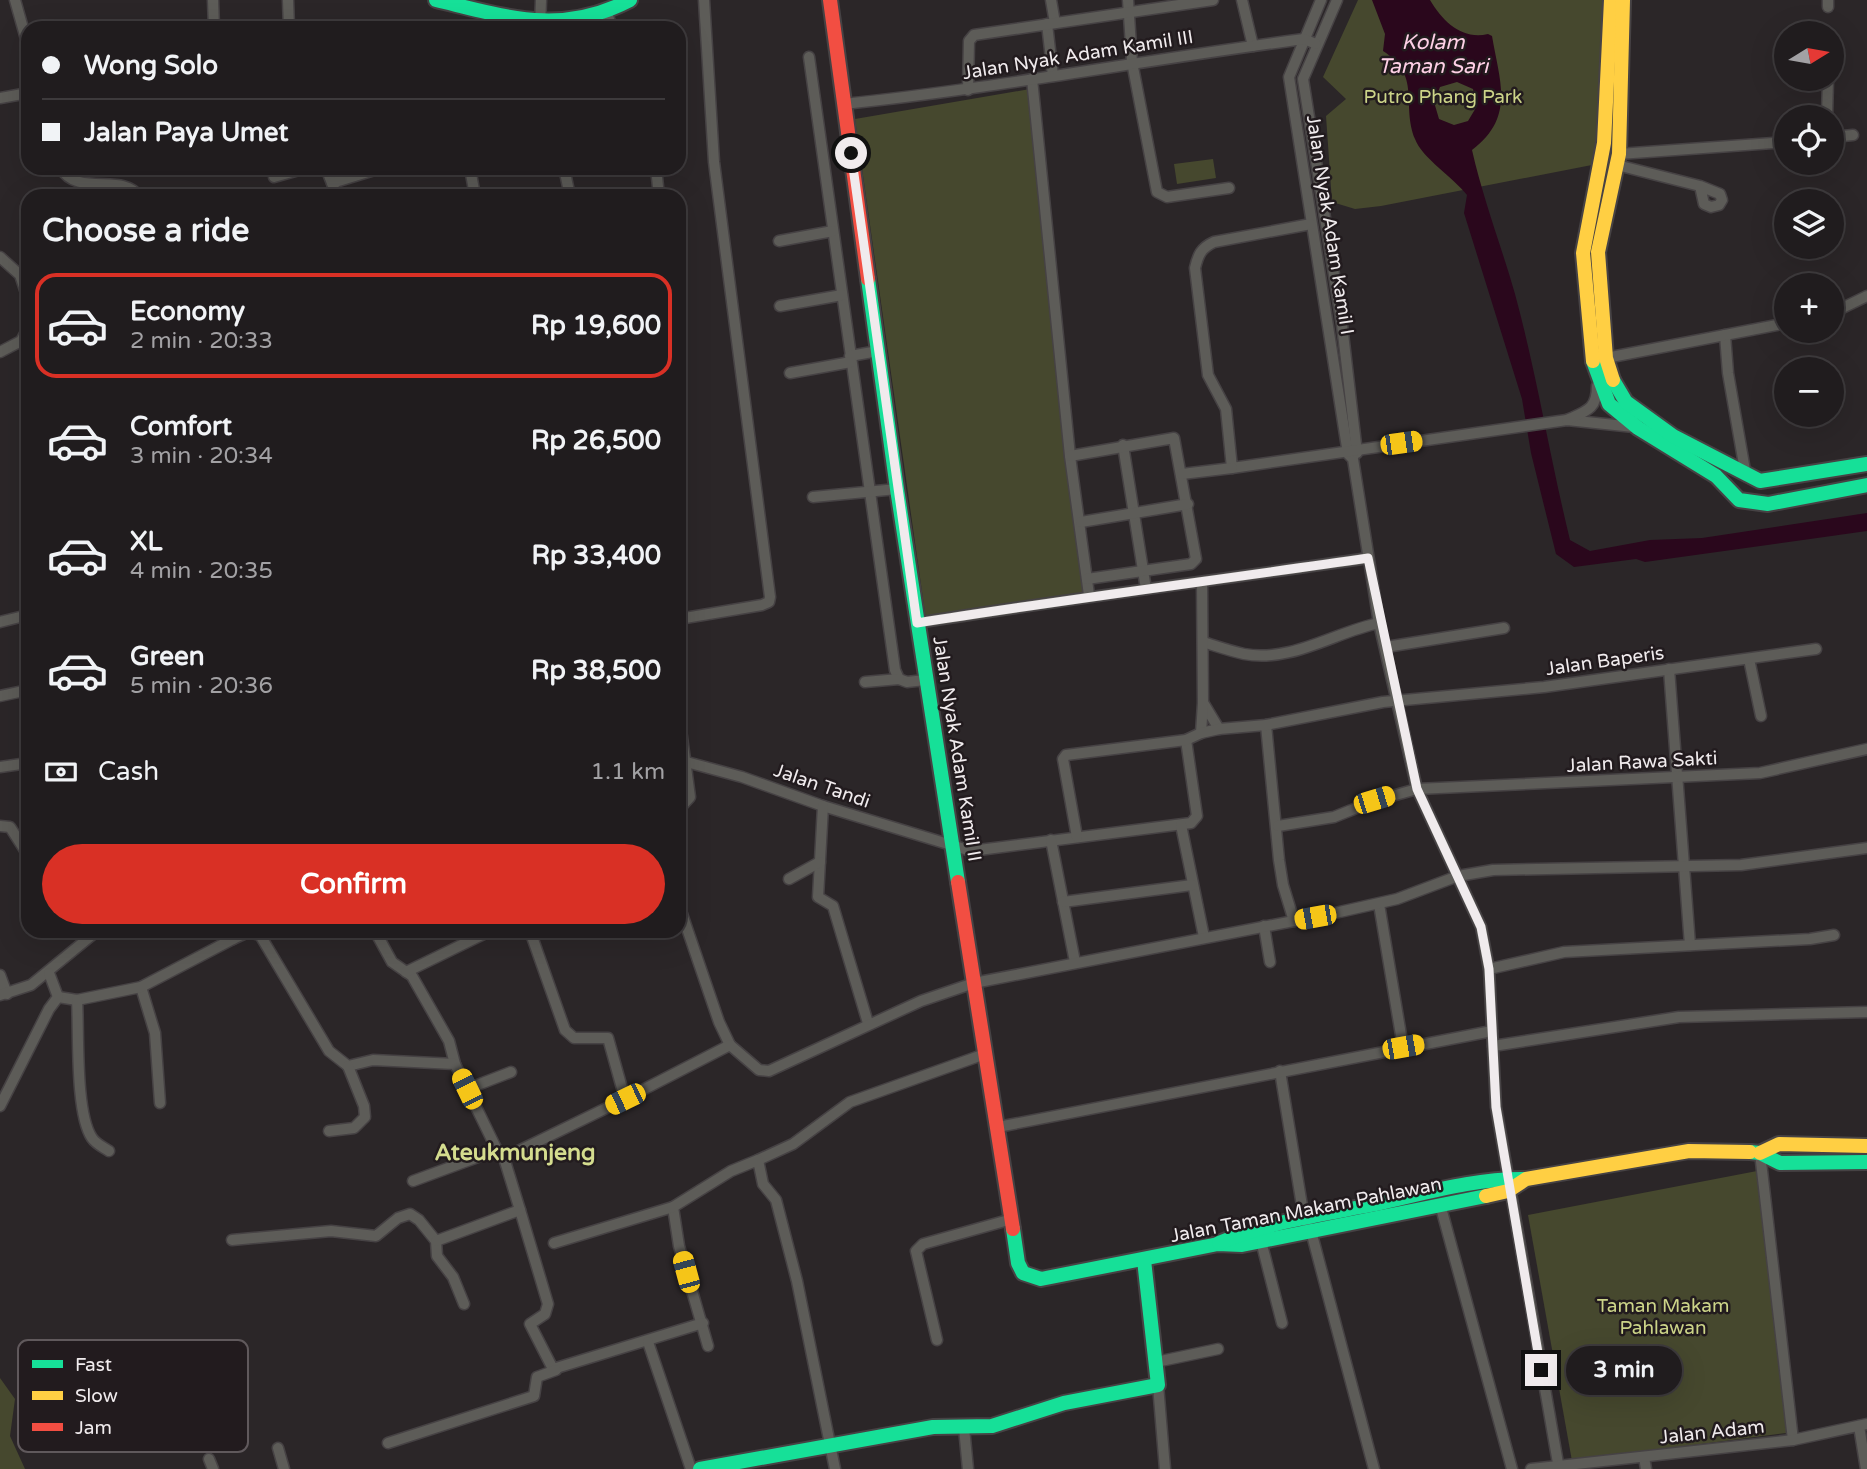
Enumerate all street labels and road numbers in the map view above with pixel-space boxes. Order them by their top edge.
street label: Jalan Nyak Adam Kamil III [961,26,1195,84]
street label: Jalan Nyak Adam Kamil I [1302,114,1358,336]
street label: Jalan Nyak Adam Kamil II [928,635,986,863]
street label: Jalan Baperis [1544,642,1666,680]
street label: Jalan Rawa Sakti [1566,747,1718,777]
street label: Jalan Tandi [771,759,873,813]
street label: Jalan Taman Makam Pahlawan [1168,1173,1444,1247]
street label: Jalan Adam [1658,1416,1766,1448]

